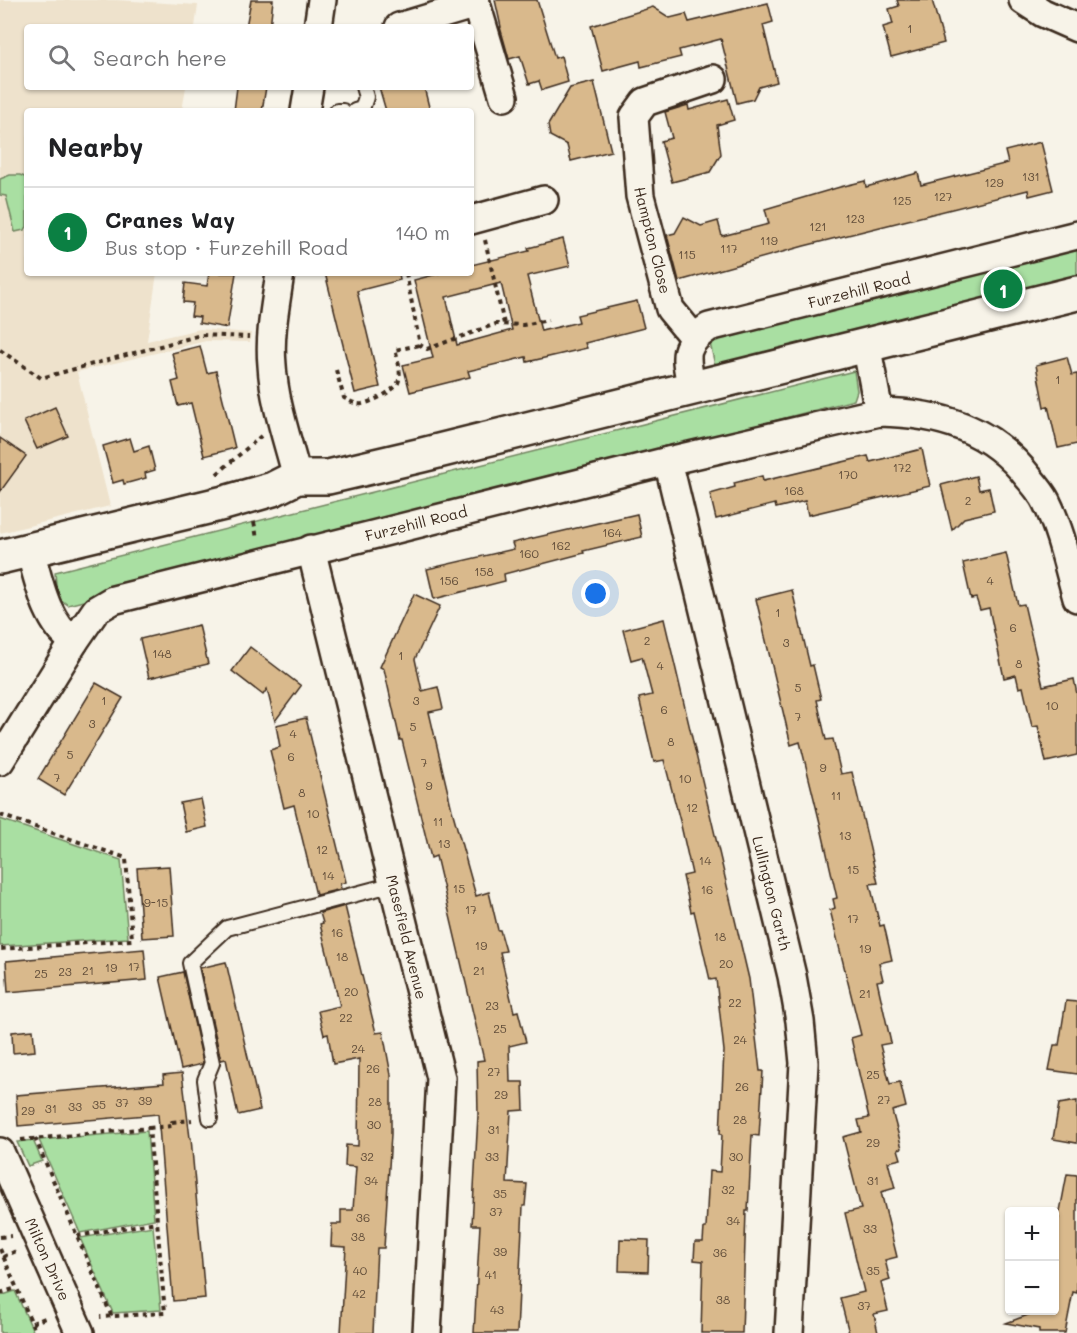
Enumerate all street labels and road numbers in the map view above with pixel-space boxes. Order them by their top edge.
street label: Hampton Close [630,184,676,296]
street label: Furzehill Road [806,268,912,312]
street label: Furzehill Road [363,501,469,545]
street label: Lullington Garth [748,834,796,952]
street label: Masefield Avenue [382,873,432,1001]
street label: Milton Drive [21,1214,75,1304]

